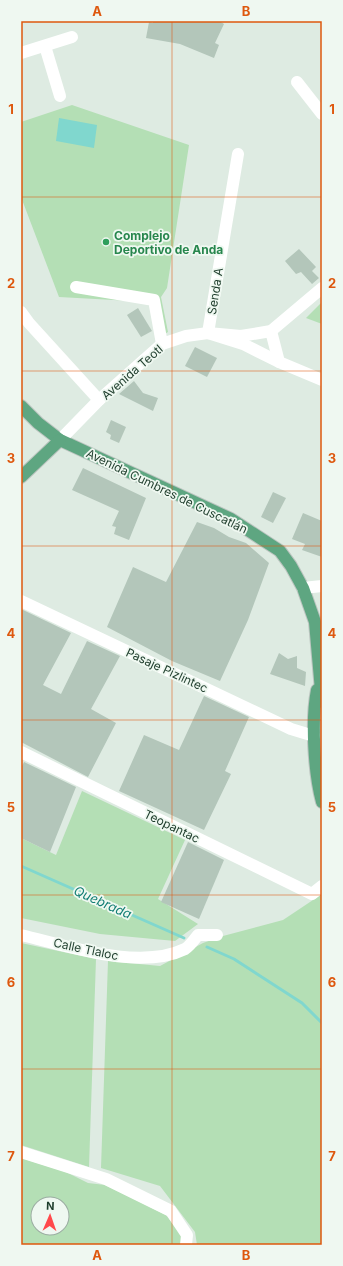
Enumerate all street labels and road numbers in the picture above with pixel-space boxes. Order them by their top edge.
street label: Senda A [204,266,226,316]
street label: Avenida Teotl [98,341,166,403]
street label: Avenida Cumbres de Cuscatlán [84,445,250,537]
street label: Pasaje Pizlintec [124,644,210,696]
street label: Teopantac [142,806,202,846]
street label: Calle Tlaloc [52,935,120,963]

